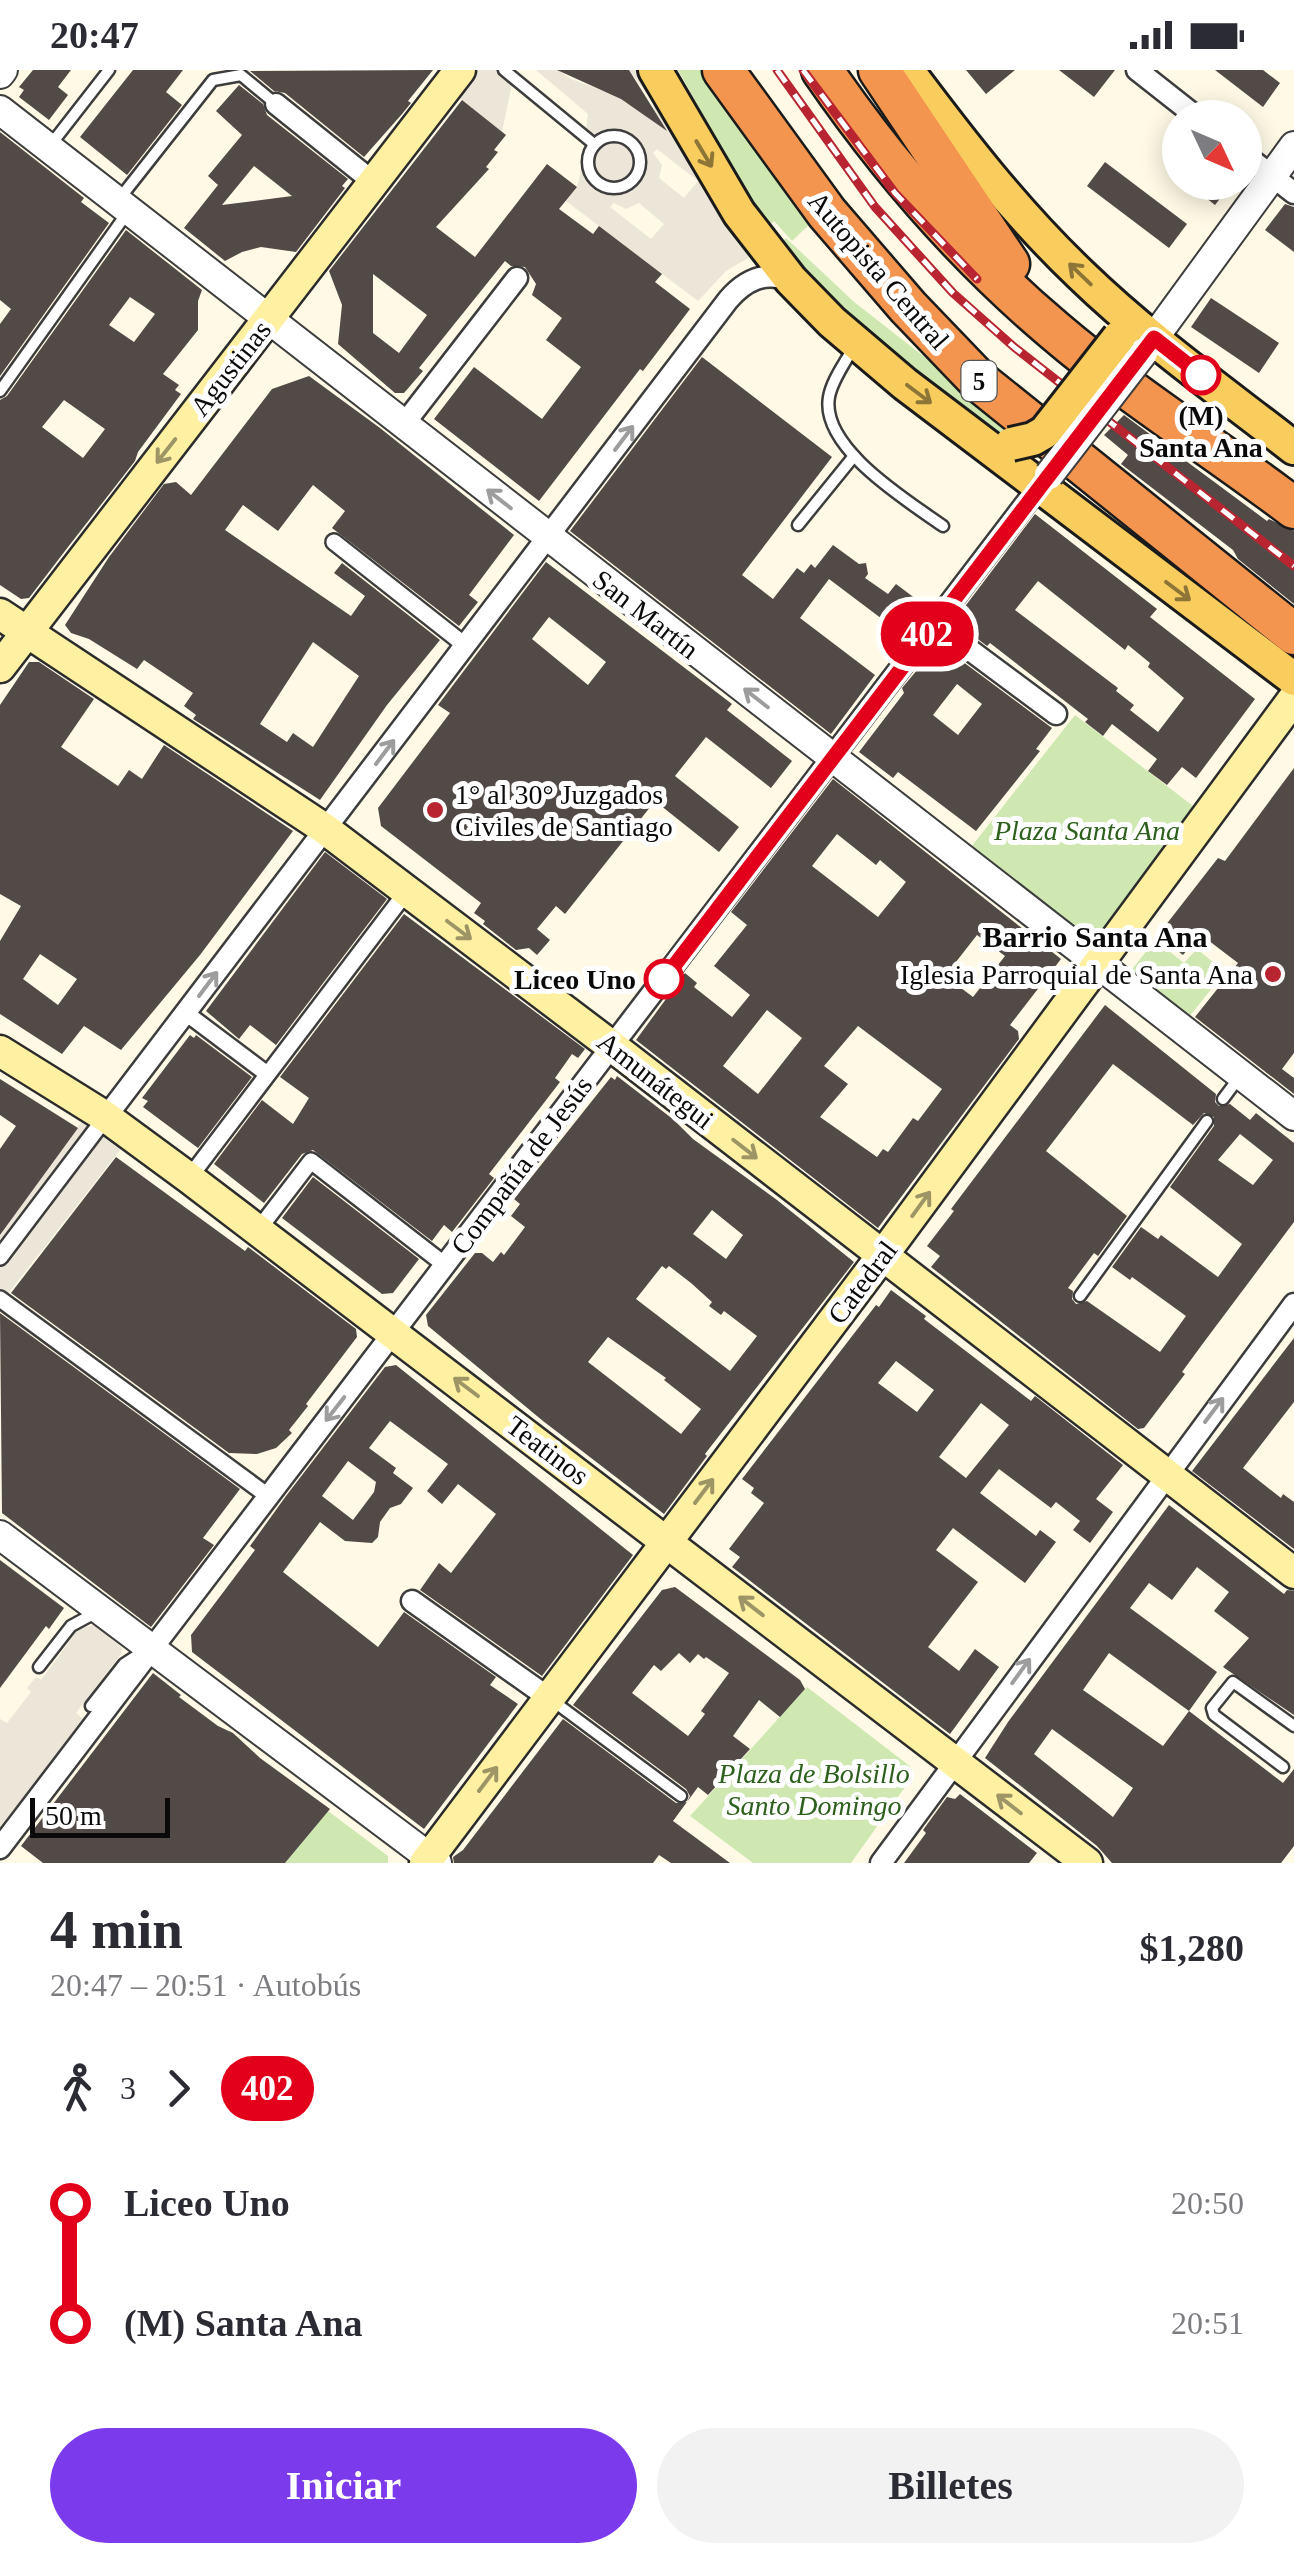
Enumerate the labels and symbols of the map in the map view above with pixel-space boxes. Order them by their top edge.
north arrow [1162,100,1262,200]
one-way arrow [694,139,714,168]
street label: Autopista Central [802,185,956,355]
one-way arrow [1068,263,1093,286]
street label: Agustinas [184,315,277,422]
marker: (M) Santa Ana [1182,356,1220,394]
road number: 5 [962,361,996,401]
one-way arrow [905,384,932,405]
place label: (M) Santa Ana [1139,400,1263,463]
one-way arrow [614,425,635,452]
one-way arrow [156,437,177,464]
one-way arrow [486,488,512,510]
street label: San Martín [587,564,705,665]
one-way arrow [1164,580,1191,601]
line badge: 402 [870,602,984,666]
one-way arrow [743,688,770,709]
one-way arrow [374,739,395,766]
place label: 1° al 30° Juzgados Civiles de Santiago [455,779,673,842]
marker: 1° al 30° Juzgados Civiles de Santiago [424,799,446,821]
park label: Plaza Santa Ana [993,815,1180,846]
one-way arrow [445,920,472,941]
district label: Barrio Santa Ana [982,920,1208,953]
place label: Iglesia Parroquial de Santa Ana [900,959,1254,990]
marker: Liceo Uno [645,960,683,998]
marker: Iglesia Parroquial de Santa Ana [1262,963,1284,985]
place label: Liceo Uno [514,964,636,995]
one-way arrow [197,971,218,998]
street label: Amunátegui [592,1026,720,1135]
street label: Compañía de Jesús [444,1070,598,1260]
one-way arrow [731,1138,758,1159]
one-way arrow [910,1191,931,1218]
street label: Catedral [821,1235,903,1330]
one-way arrow [453,1376,480,1397]
one-way arrow [325,1395,346,1422]
one-way arrow [1204,1397,1225,1424]
street label: Teatinos [501,1410,595,1491]
one-way arrow [694,1478,715,1505]
one-way arrow [739,1595,765,1617]
one-way arrow [1011,1658,1032,1686]
park label: Plaza de Bolsillo Santo Domingo [717,1758,910,1821]
one-way arrow [477,1766,498,1793]
scale bar [30,1793,170,1838]
one-way arrow [996,1793,1023,1814]

